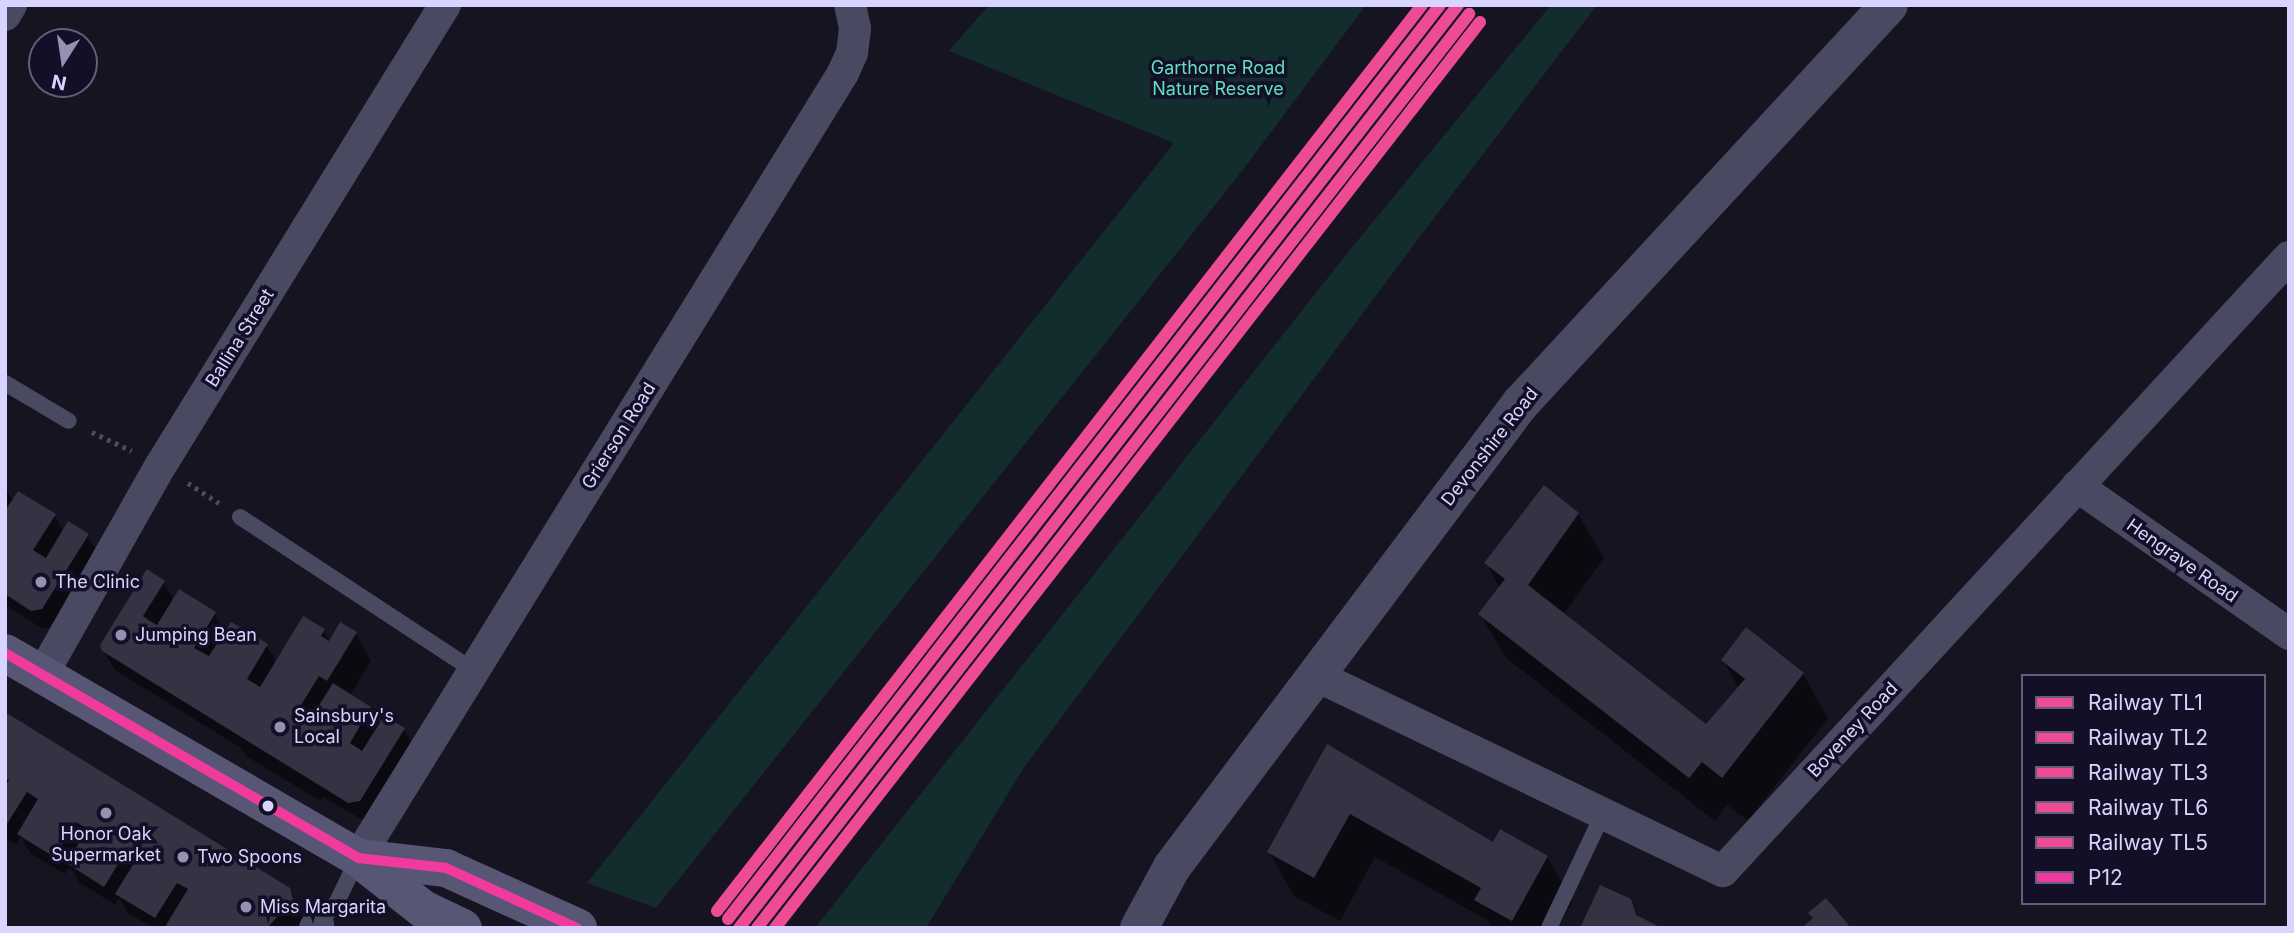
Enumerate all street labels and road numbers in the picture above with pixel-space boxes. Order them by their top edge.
street label: Ballina Street [201,285,279,391]
street label: Grierson Road [578,379,660,493]
street label: Devonshire Road [1437,384,1543,510]
street label: Hengrave Road [2122,515,2242,607]
street label: Boveney Road [1804,678,1902,782]

